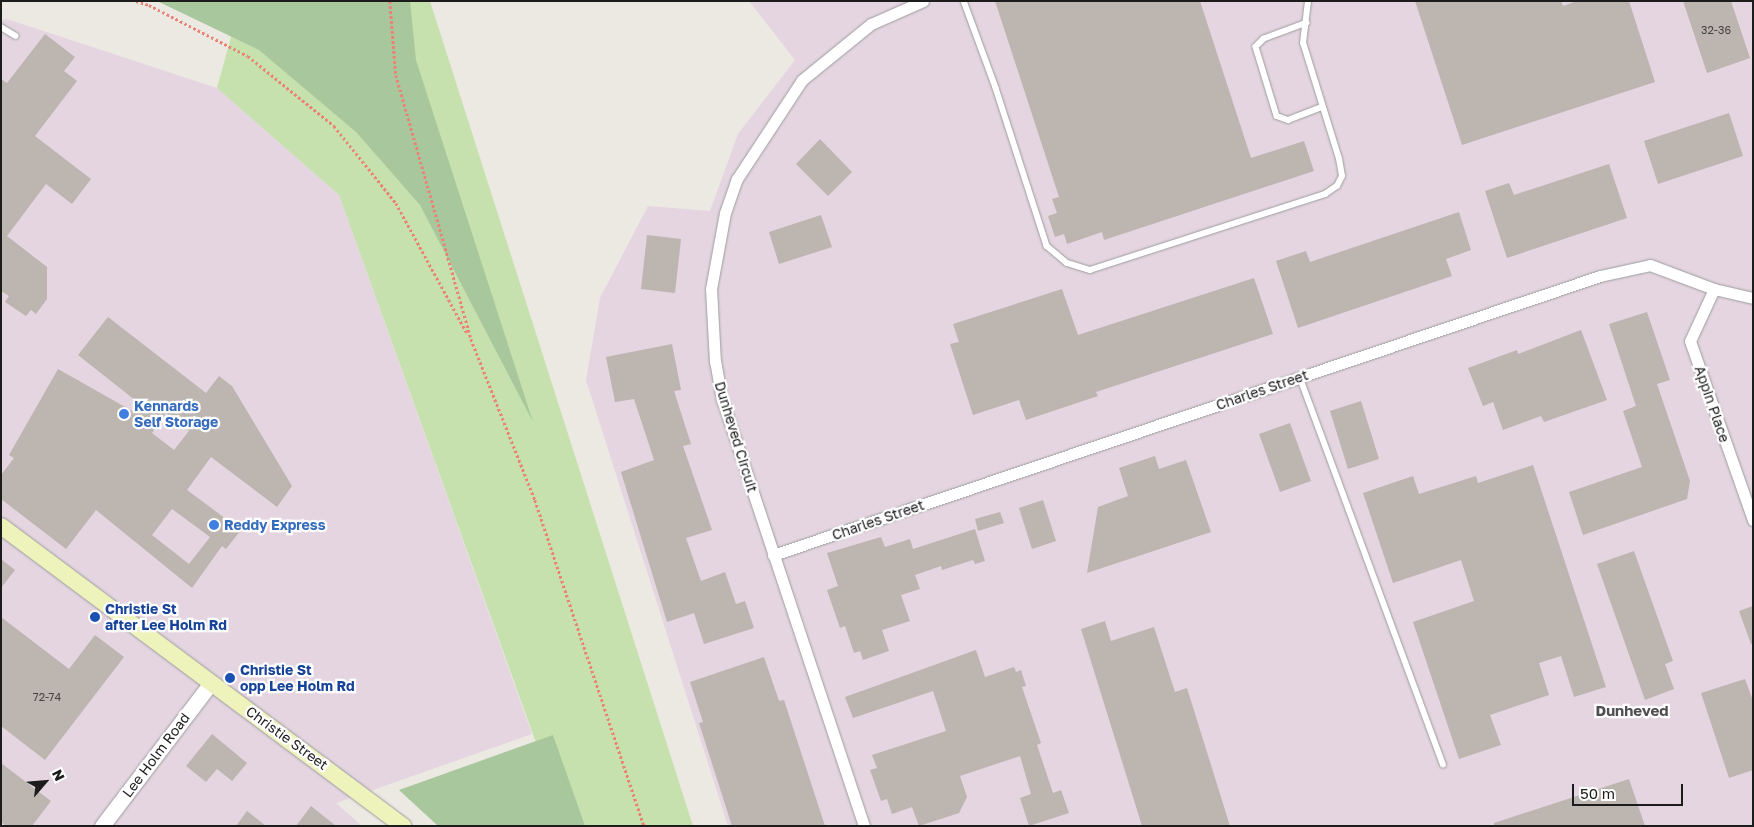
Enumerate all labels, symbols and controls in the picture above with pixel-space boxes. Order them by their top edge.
house number: 32-36 [1701,23,1731,37]
street label: Appin Place [1691,364,1733,444]
street label: Charles Street [1214,366,1310,414]
street label: Dunheved Circuit [711,379,761,495]
place label: Kennards Self Storage [134,398,218,431]
marker: Kennards Self Storage [118,408,130,420]
street label: Charles Street [830,496,926,544]
place label: Reddy Express [224,517,326,533]
marker: Reddy Express [208,519,220,531]
place label: Christie St after Lee Holm Rd [105,601,227,634]
marker: Christie St after Lee Holm Rd [89,611,101,623]
place label: Christie St opp Lee Holm Rd [240,662,355,694]
marker: Christie St opp Lee Holm Rd [224,672,236,684]
house number: 72-74 [33,690,61,704]
district label: Dunheved [1595,702,1669,720]
street label: Christie Street [243,703,331,773]
street label: Lee Holm Road [119,709,193,801]
north arrow [20,757,70,807]
text: N [49,766,69,784]
scale bar [1574,774,1685,806]
text: 50 m [1580,784,1615,802]

